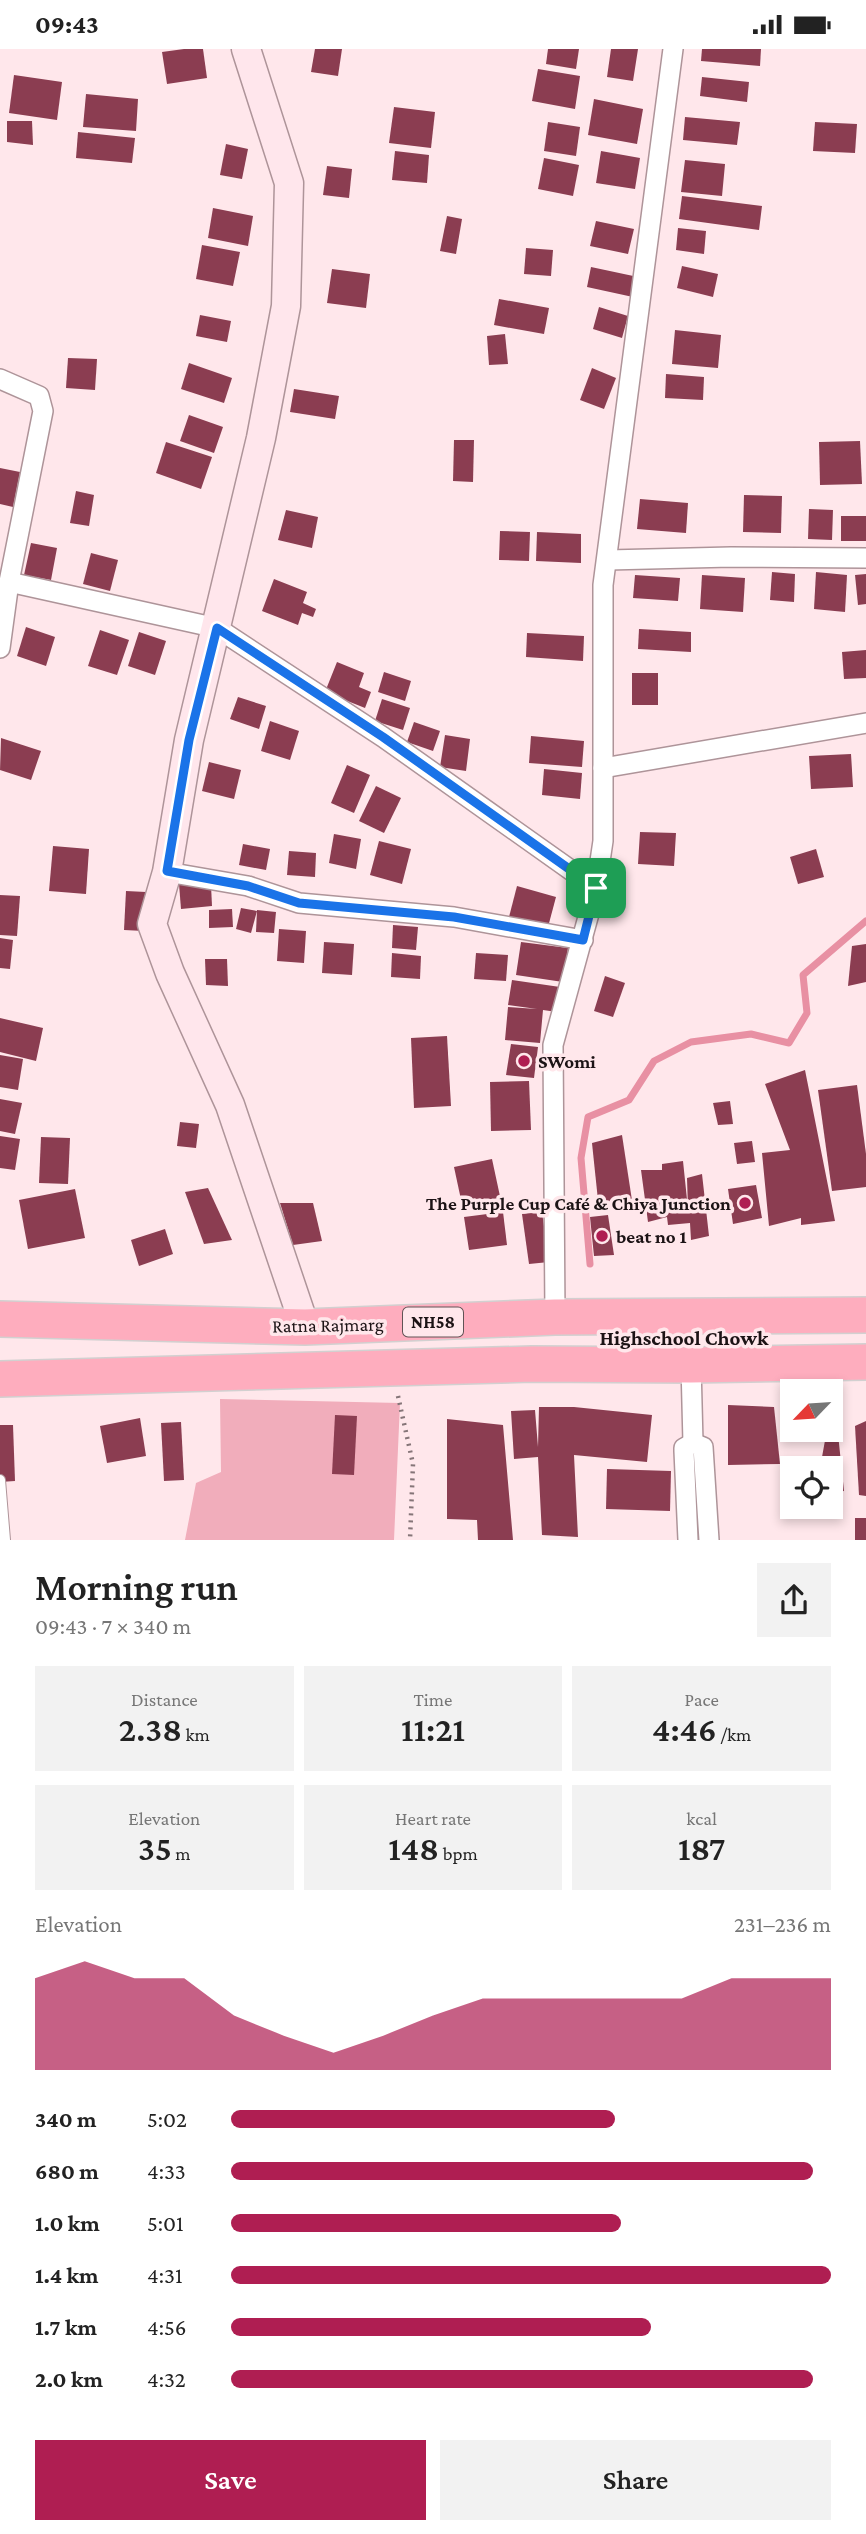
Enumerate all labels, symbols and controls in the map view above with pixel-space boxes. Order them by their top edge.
text: 09:43 [35,10,99,39]
pin [566,858,626,918]
icon: arrive [577,869,615,907]
place label: SWomi [538,1051,596,1072]
marker: SWomi [516,1053,532,1069]
place label: The Purple Cup Café & Chiya Junction [426,1193,731,1214]
marker: The Purple Cup Café & Chiya Junction [737,1195,753,1211]
place label: beat no 1 [615,1226,687,1247]
marker: beat no 1 [594,1228,610,1244]
road number: NH58 [403,1307,463,1337]
street label: Ratna Rajmarg [272,1314,384,1337]
district label: Highschool Chowk [600,1326,769,1350]
north arrow [780,1379,844,1442]
map controls [780,1379,843,1519]
button: locate [780,1456,843,1519]
button: share [757,1563,831,1637]
text: Morning run [35,1566,238,1608]
text: 09:43 · 7 × 340 m [35,1613,191,1639]
text: Distance [131,1689,198,1710]
text: Time [414,1689,452,1710]
text: Pace [685,1689,719,1710]
text: 2.38 [119,1710,182,1749]
text: 11:21 [401,1710,465,1749]
text: 4:46 [652,1710,717,1749]
text: km [182,1724,210,1745]
text: /km [717,1724,751,1745]
text: Elevation [128,1808,200,1829]
text: Heart rate [395,1808,471,1829]
text: kcal [686,1808,717,1829]
text: 35 [138,1829,172,1868]
text: 148 [388,1829,439,1868]
text: 187 [678,1829,725,1868]
text: m [172,1843,191,1864]
text: bpm [439,1843,478,1864]
text: Elevation [35,1911,122,1937]
text: 231–236 m [734,1911,831,1937]
text: 340 m [35,2106,97,2132]
text: 5:02 [147,2106,187,2132]
text: 680 m [35,2158,99,2184]
text: 4:33 [147,2158,186,2184]
text: 1.0 km [35,2210,100,2236]
text: 5:01 [147,2210,184,2236]
text: 1.4 km [35,2262,98,2288]
text: 4:31 [147,2262,183,2288]
text: 1.7 km [35,2314,97,2340]
text: 4:56 [147,2314,187,2340]
text: 2.0 km [35,2366,103,2392]
text: 4:32 [147,2366,186,2392]
button: Save [35,2440,426,2520]
button: Share [440,2440,831,2520]

